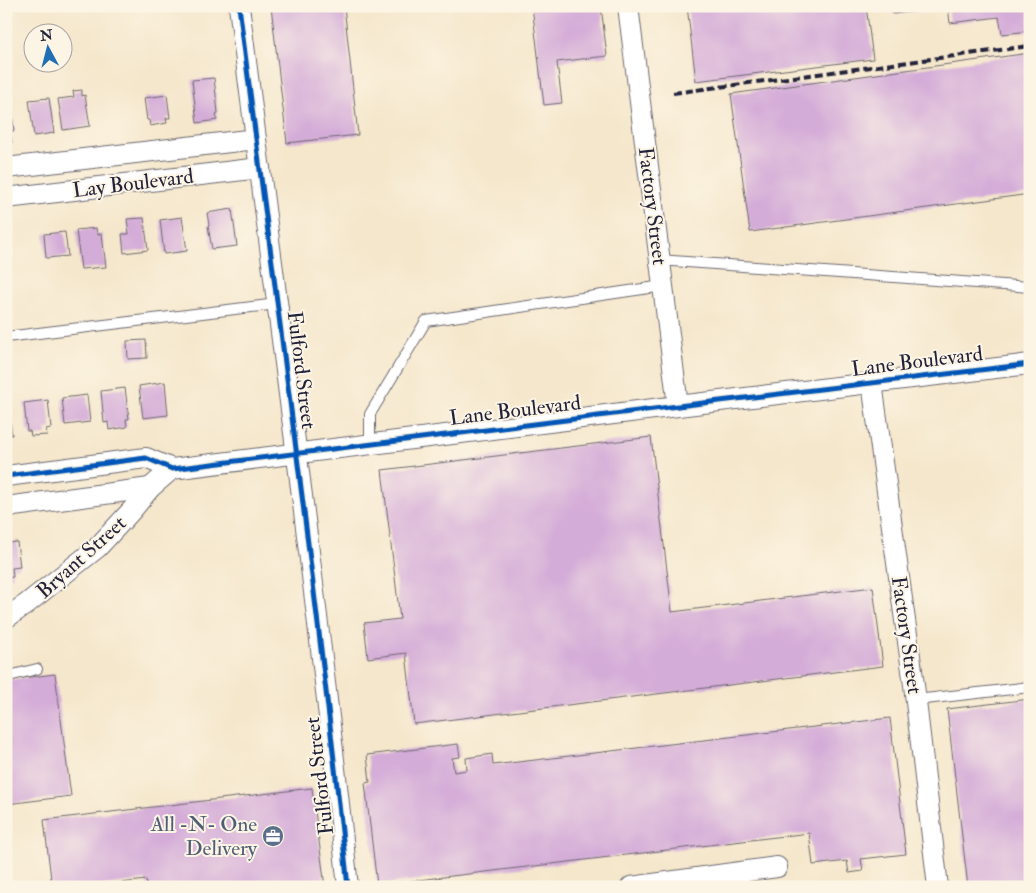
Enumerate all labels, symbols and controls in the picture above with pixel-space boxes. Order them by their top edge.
north arrow [22,22,72,72]
text: N [38,26,54,45]
street label: Factory Street [632,146,673,267]
street label: Lay Boulevard [71,163,196,204]
street label: Fulford Street [281,309,322,431]
street label: Lane Boulevard [850,340,985,383]
street label: Lane Boulevard [448,389,583,432]
street label: Bryant Street [31,510,132,605]
street label: Factory Street [885,574,928,696]
street label: Fulford Street [299,715,340,837]
place label: All -N- One Delivery [150,811,258,862]
office icon: All -N- One Delivery [261,824,285,848]

